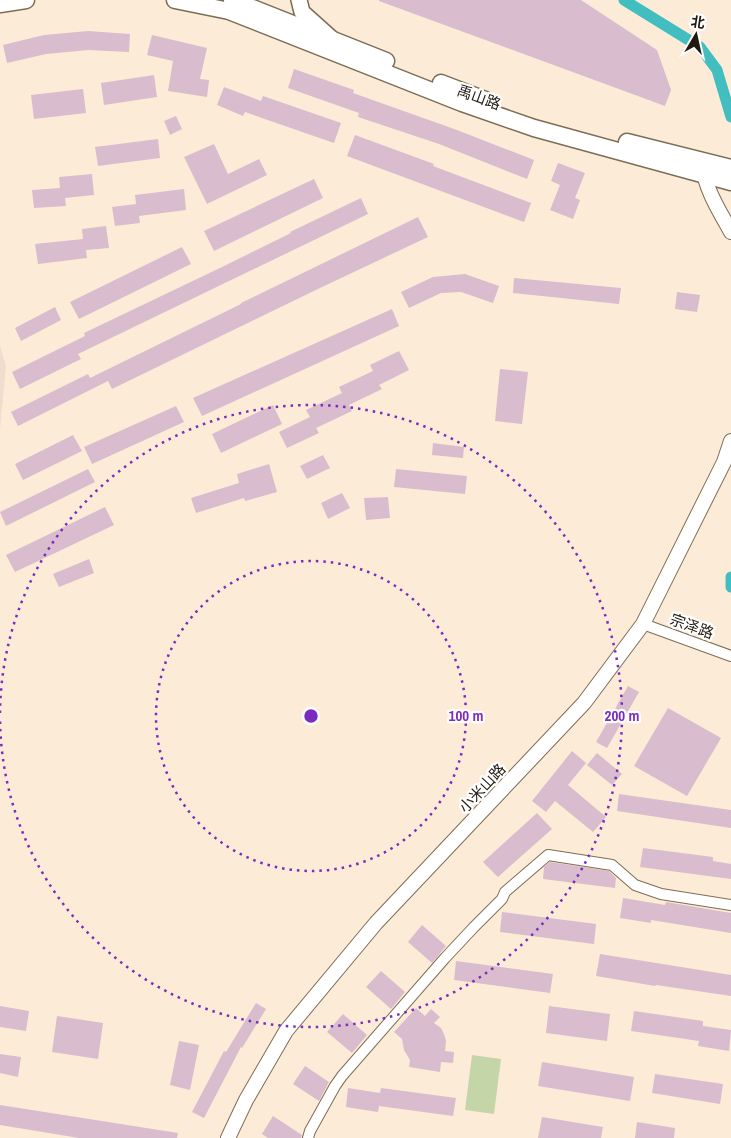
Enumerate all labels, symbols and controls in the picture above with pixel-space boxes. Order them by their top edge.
north arrow [671,10,721,60]
text: 北 [690,12,706,32]
street label: 禹山路 [454,79,504,115]
street label: 宗泽路 [667,608,717,644]
text: 100 m [449,705,483,726]
text: 200 m [605,705,639,726]
centre of rings [302,707,320,725]
street label: 小米山路 [454,759,510,817]

